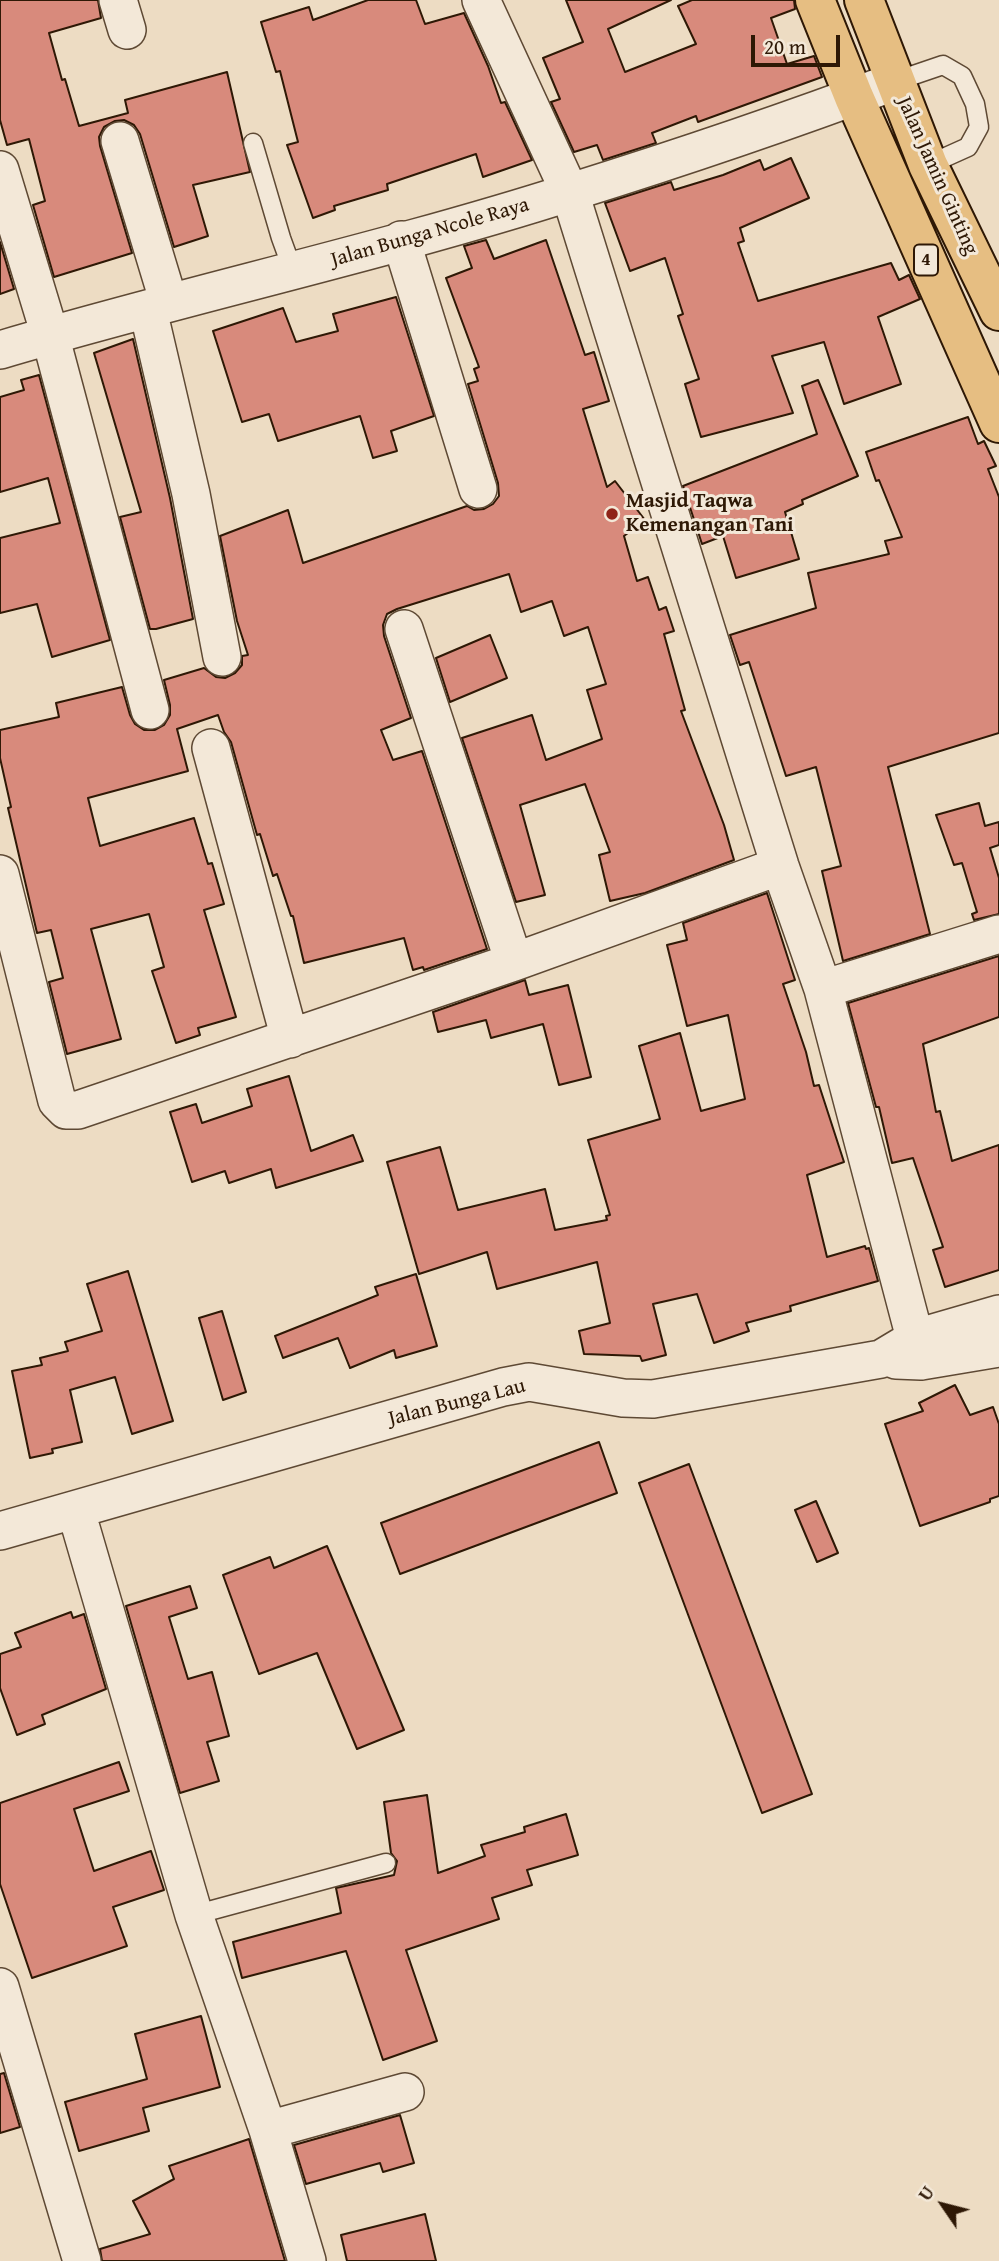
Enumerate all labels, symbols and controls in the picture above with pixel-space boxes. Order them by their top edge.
scale bar [754,21,843,65]
text: 20 m [764,31,806,62]
street label: Jalan Jamin Ginting [891,93,983,259]
street label: Jalan Bunga Ncole Raya [328,193,532,273]
road number: 4 [914,244,938,276]
place label: Masjid Taqwa Kemenangan Tani [626,489,794,539]
marker: Masjid Taqwa Kemenangan Tani [604,506,620,522]
street label: Jalan Bunga Lau [386,1374,528,1432]
north arrow [908,2170,978,2240]
text: U [911,2180,941,2206]

